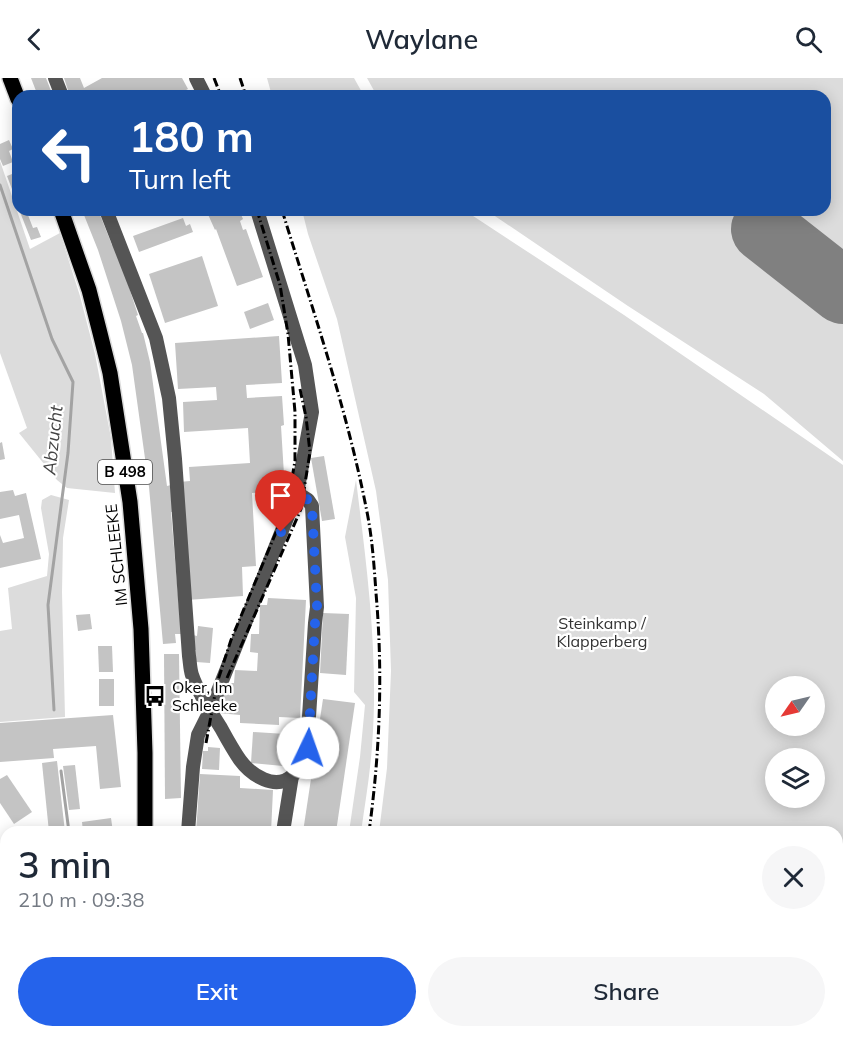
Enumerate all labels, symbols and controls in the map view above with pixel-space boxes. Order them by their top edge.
text: Waylane [365,22,478,56]
icon: back [18,23,51,56]
icon: search [792,23,825,56]
text: 180 m [129,110,254,163]
icon: left [30,114,108,192]
text: Turn left [129,162,231,196]
water label: Abzucht [37,404,68,477]
road number: B 498 [98,460,152,484]
pin [255,470,306,532]
icon: arrive [264,479,297,512]
street label: IM SCHLEEKE [101,503,131,607]
park label: Steinkamp / Klapperberg [557,613,647,651]
north arrow [765,676,825,736]
map controls [765,676,825,808]
place label: Oker, Im Schleeke [172,677,237,715]
bus stop icon: Oker, Im Schleeke [143,684,167,708]
position arrow [276,716,340,780]
button: layers [765,748,825,808]
text: 3 min [18,842,112,887]
button: close [762,846,825,909]
text: 210 m · 09:38 [18,887,144,912]
button: Exit [18,957,416,1026]
button: Share [428,957,825,1026]

